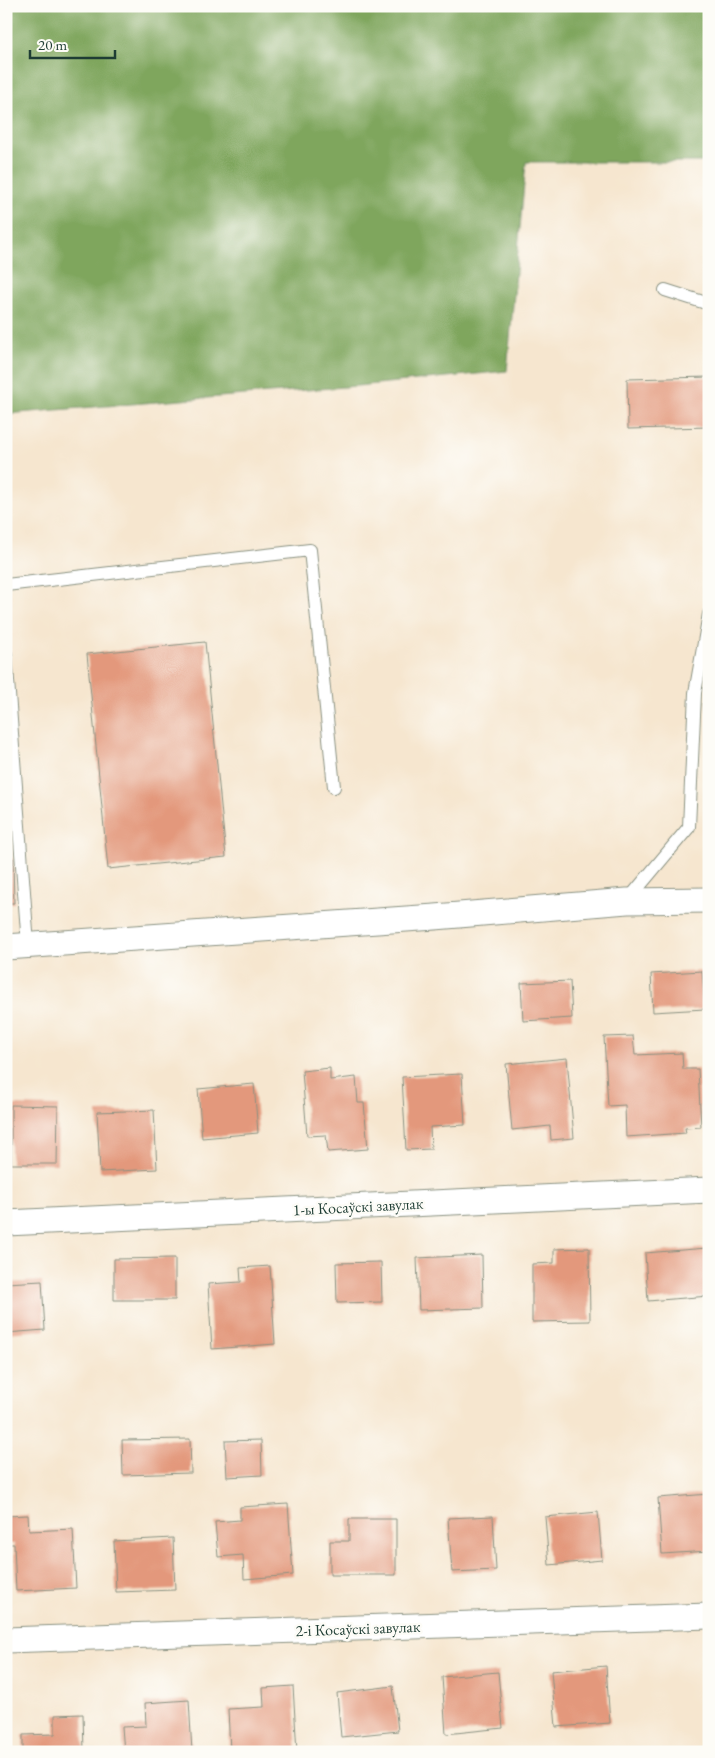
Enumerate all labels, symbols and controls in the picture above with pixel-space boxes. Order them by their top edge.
scale bar [30,28,115,60]
text: 20 m [38,35,67,54]
street label: 1-ы Косаўскі завулак [292,1193,424,1220]
street label: 2-і Косаўскі завулак [295,1616,421,1641]

